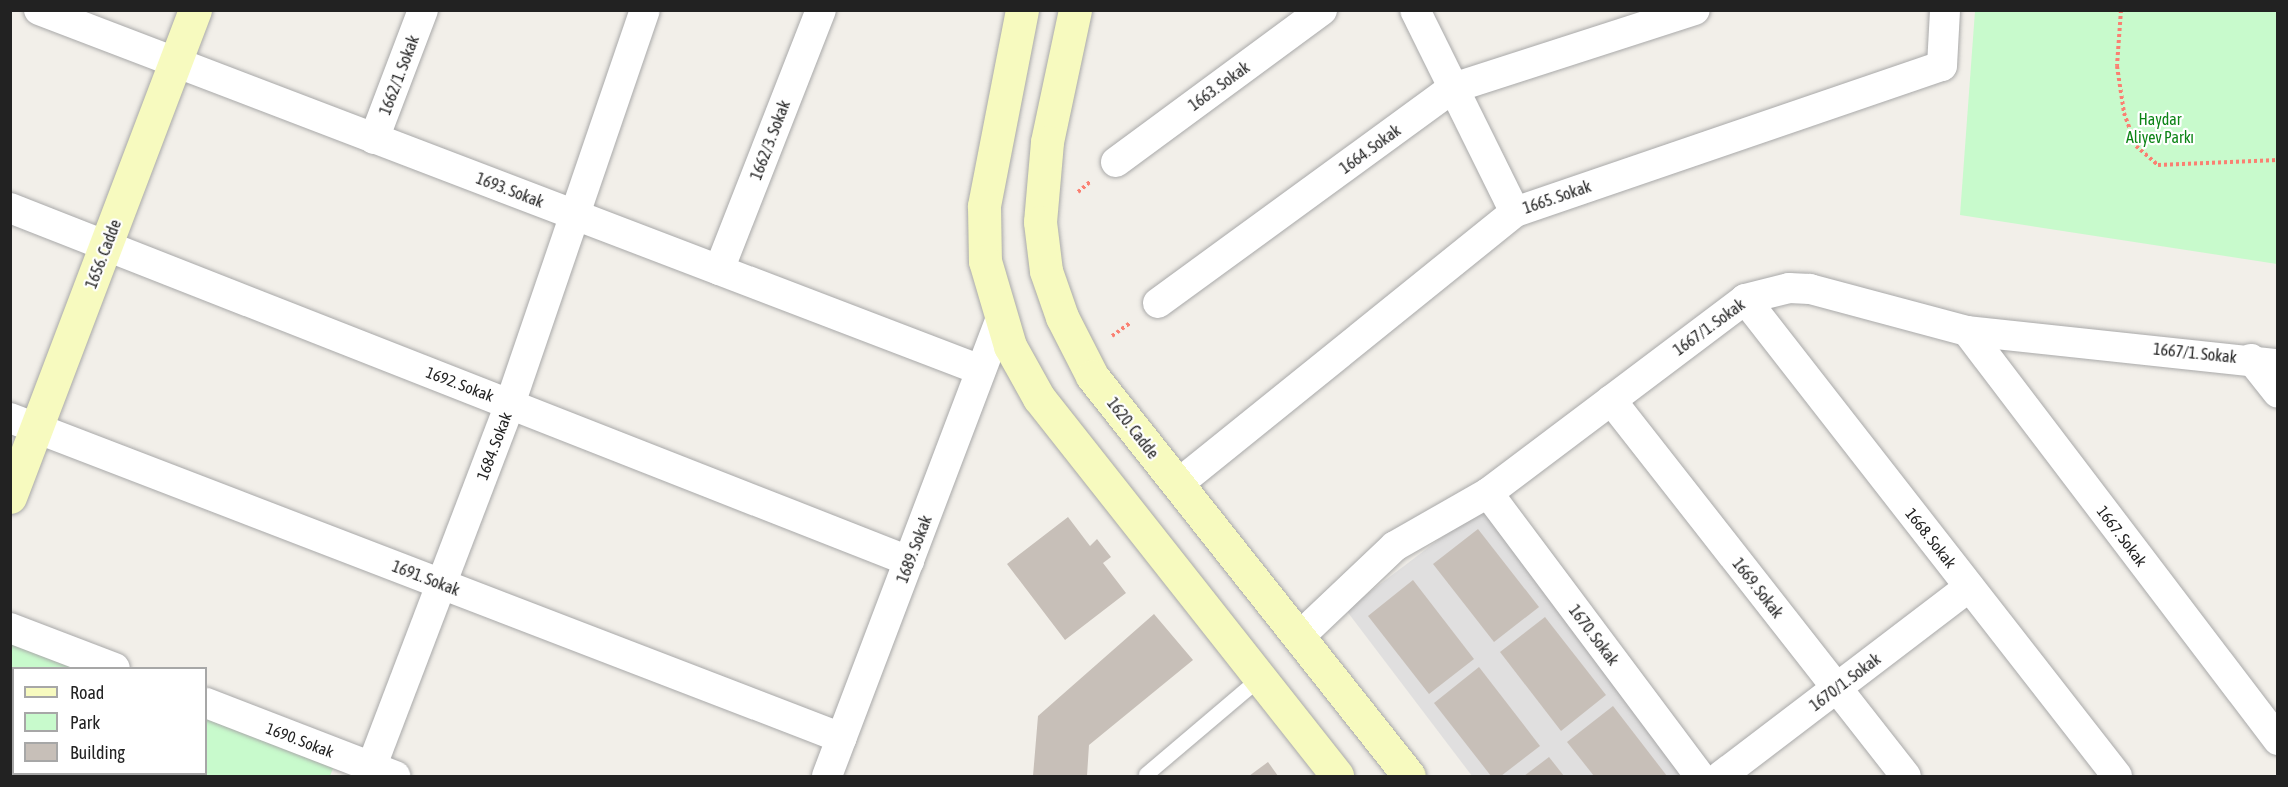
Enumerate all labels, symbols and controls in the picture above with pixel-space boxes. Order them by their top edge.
street label: 1662/1. Sokak [375,32,423,118]
street label: 1663. Sokak [1185,57,1253,115]
street label: 1662/3. Sokak [746,97,794,183]
park label: Haydar Aliyev Parkı [2126,109,2194,147]
street label: 1664. Sokak [1336,120,1404,178]
street label: 1693. Sokak [473,168,547,212]
street label: 1665. Sokak [1520,176,1594,218]
street label: 1656. Cadde [81,217,125,291]
street label: 1667/1. Sokak [1669,295,1749,359]
street label: 1667/1. Sokak [2152,339,2238,367]
street label: 1692. Sokak [423,362,497,406]
street label: 1620. Cadde [1103,394,1163,462]
street label: 1684. Sokak [472,409,516,483]
street label: 1667. Sokak [2093,502,2151,570]
street label: 1668. Sokak [1902,504,1960,572]
street label: 1689. Sokak [892,512,936,586]
street label: 1669. Sokak [1729,554,1787,622]
street label: 1691. Sokak [389,556,463,600]
street label: 1670. Sokak [1565,601,1623,669]
street label: 1670/1. Sokak [1806,649,1884,715]
legend [12,667,207,775]
text: Road [70,682,104,703]
text: Park [70,712,100,733]
street label: 1690. Sokak [263,718,337,762]
text: Building [70,742,125,763]

